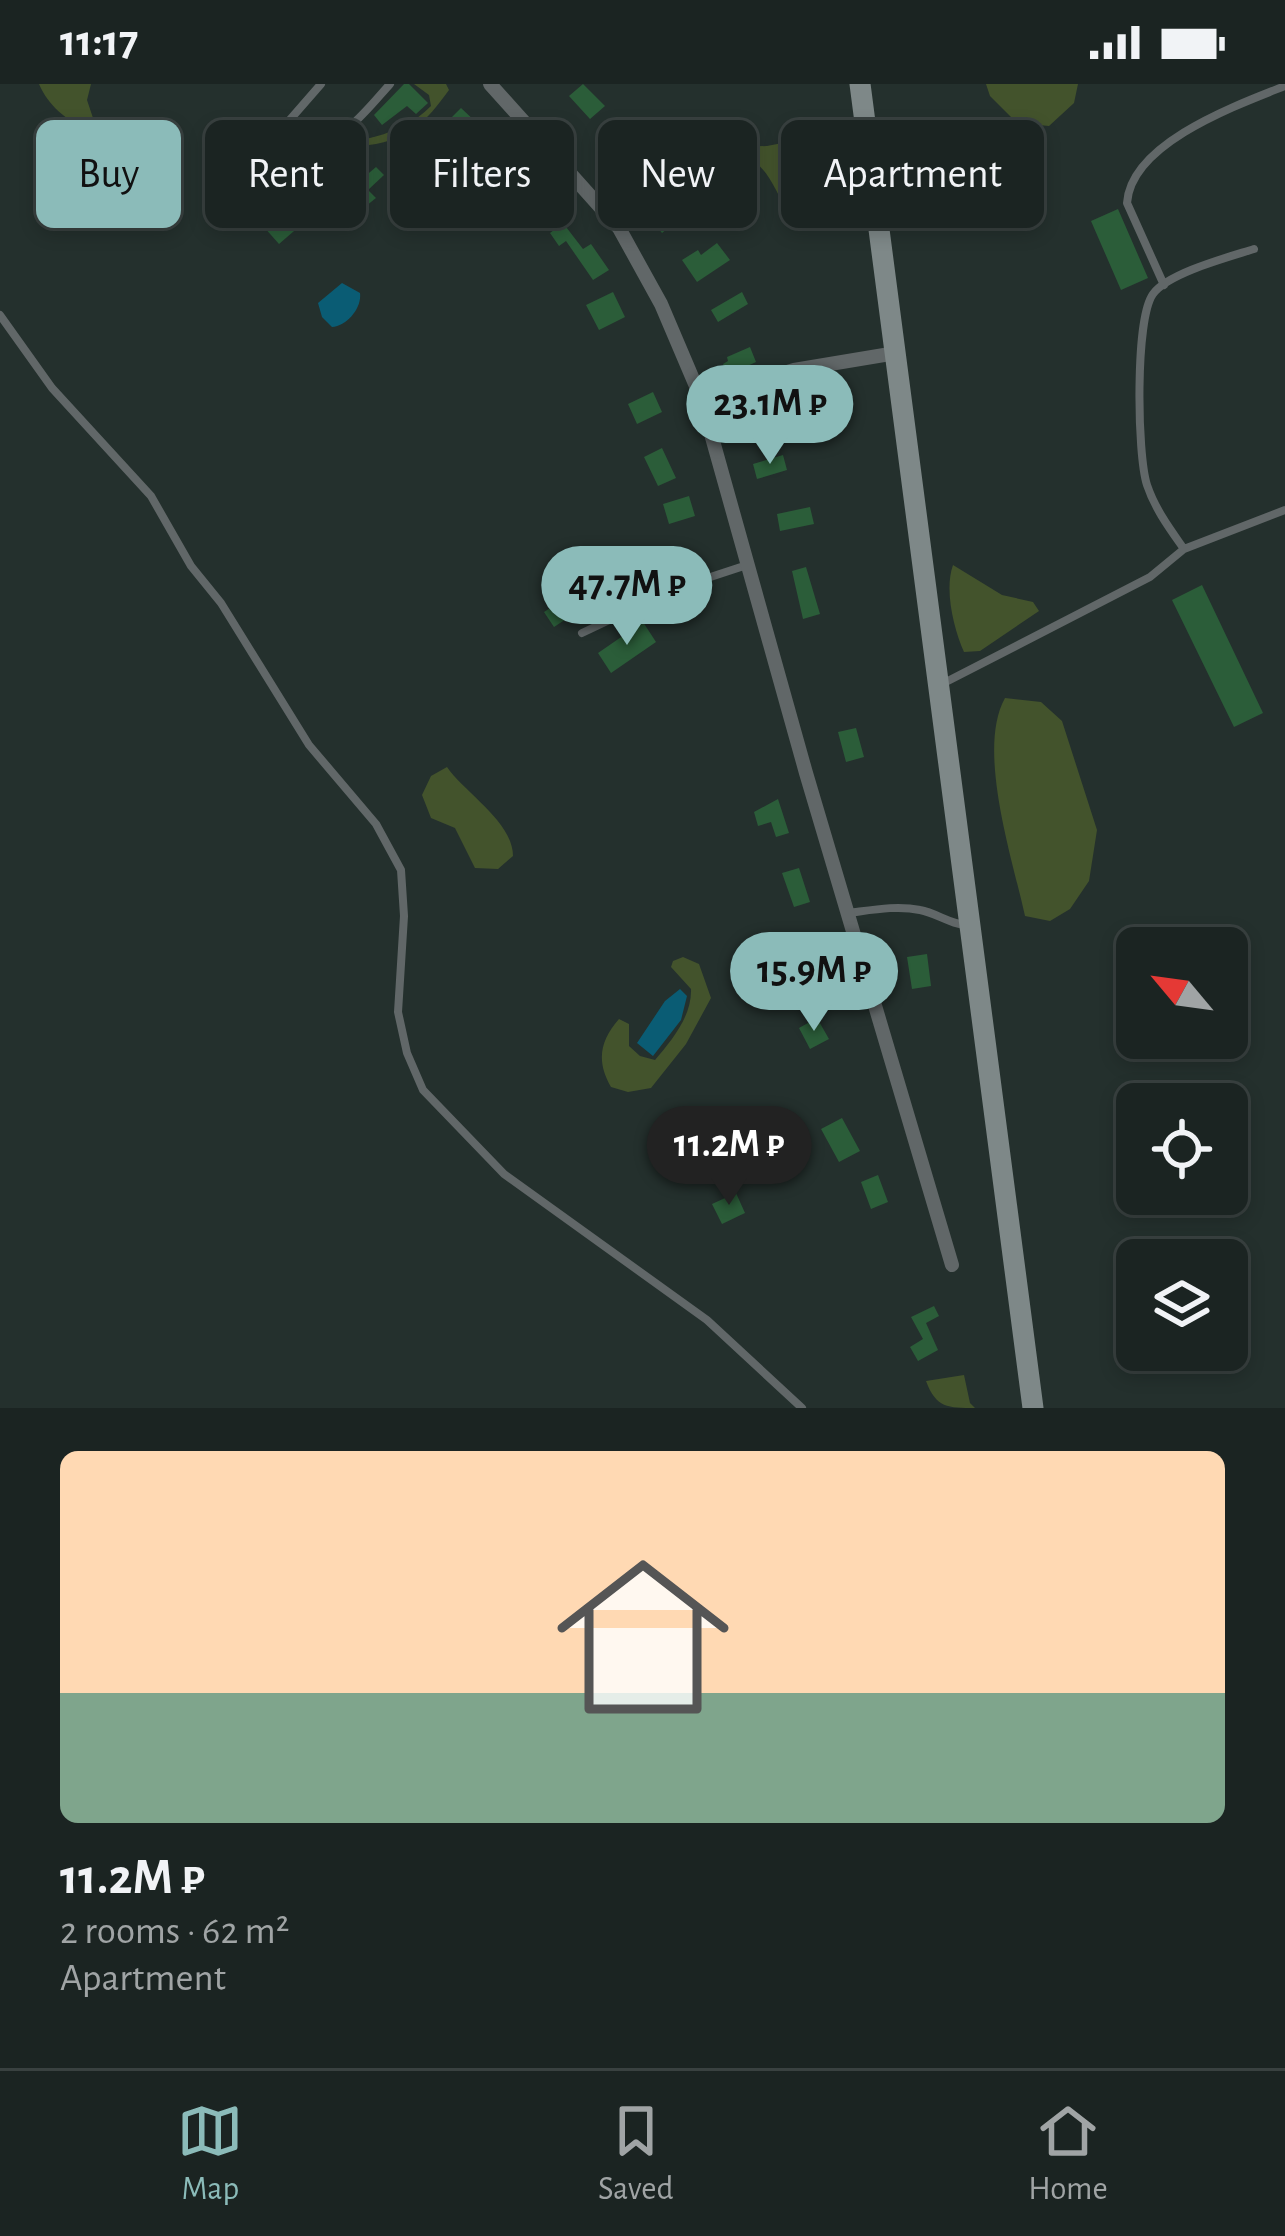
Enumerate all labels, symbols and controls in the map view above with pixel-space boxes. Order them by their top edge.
text: 11:17 [60,19,138,64]
chip: Buy [36,120,181,228]
chip: Rent [205,120,366,228]
chip: Filters [390,120,574,228]
chip: New [598,120,757,228]
chip: Apartment [781,120,1044,228]
pin: 23.1M ₽ [659,365,881,467]
text: 23.1M ₽ [713,384,827,423]
pin: 47.7M ₽ [516,546,738,648]
text: 47.7M ₽ [568,565,686,604]
north arrow [1116,927,1248,1059]
map controls [1116,927,1248,1371]
pin: 15.9M ₽ [703,932,925,1034]
text: 15.9M ₽ [757,951,871,990]
button: locate [1116,1083,1248,1215]
pin: 11.2M ₽ [618,1106,840,1208]
text: 11.2M ₽ [674,1125,784,1164]
button: layers [1116,1239,1248,1371]
icon: home [535,1529,751,1745]
text: 11.2M ₽ [60,1852,205,1903]
text: 2 rooms · 62 m² [60,1912,289,1951]
text: Apartment [60,1959,226,1998]
tab: Map [177,2098,243,2210]
tab: Saved [598,2098,674,2210]
tab: Home [1028,2098,1108,2210]

